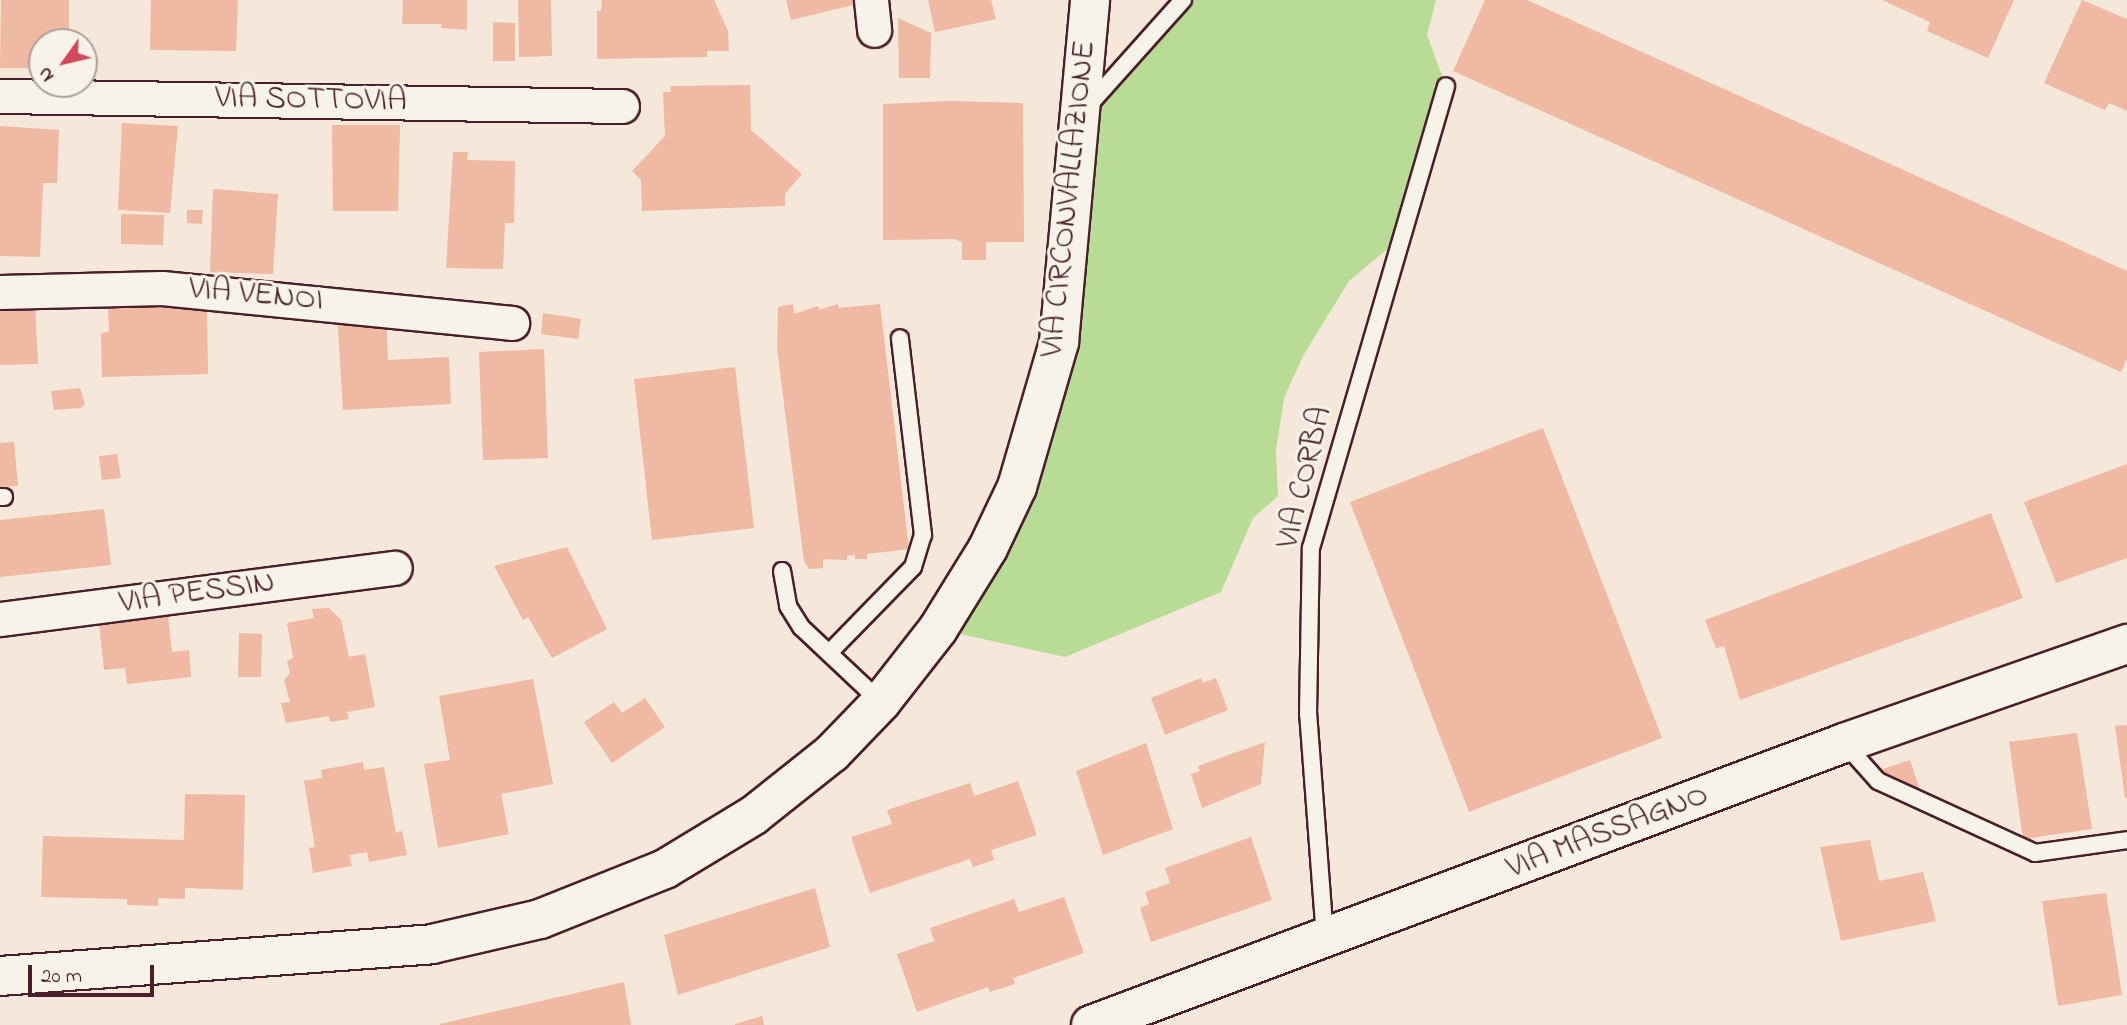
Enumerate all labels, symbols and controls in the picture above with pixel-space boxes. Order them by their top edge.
north arrow [28,28,98,98]
street label: VIA CIRCONVALLAZIONE [1034,39,1106,359]
text: N [32,61,62,87]
street label: VIA SOTTOVIA [215,80,407,122]
street label: VIA VENOI [187,271,325,321]
street label: VIA CORBA [1270,403,1342,553]
street label: VIA PESSIN [117,564,277,624]
street label: VIA MASSAGNO [1502,777,1714,889]
scale bar [32,951,158,995]
text: 20 m [41,962,82,992]

